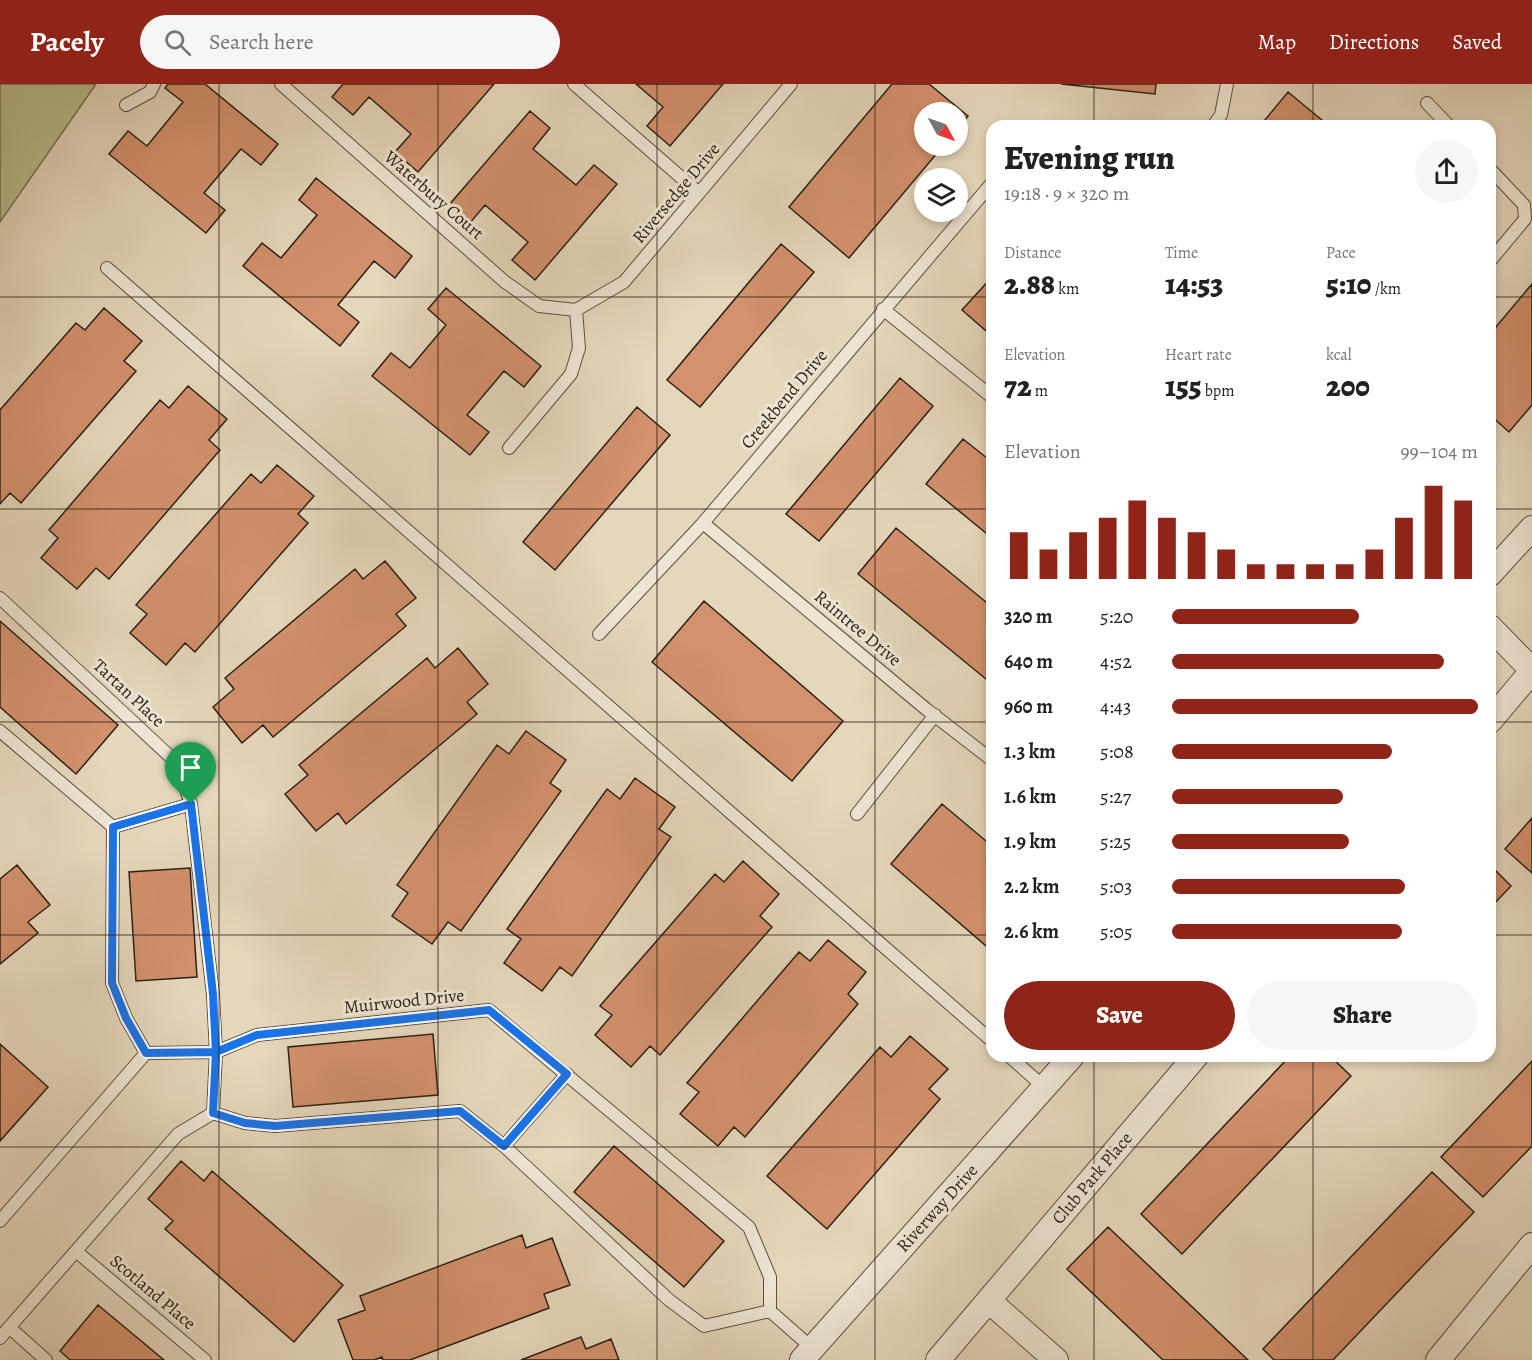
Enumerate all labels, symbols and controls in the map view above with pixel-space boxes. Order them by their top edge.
search box [140,15,560,69]
text: Pacely [30,23,104,61]
icon: search [161,26,194,59]
text: Search here [209,27,314,57]
text: Map [1258,28,1296,56]
text: Directions [1329,28,1419,56]
text: Saved [1452,28,1502,56]
north arrow [914,102,968,156]
map controls [914,102,968,222]
text: Evening run [1004,135,1175,180]
street label: Riversedge Drive [627,138,725,248]
button: share [1415,140,1478,203]
street label: Waterbury Court [378,144,489,245]
button: layers [914,168,968,222]
text: 19:18 · 9 × 320 m [1004,180,1129,207]
text: Distance [1004,242,1061,264]
text: Time [1165,242,1198,264]
text: Pace [1326,242,1356,264]
text: 2.88 [1004,264,1055,304]
text: 14:53 [1165,264,1223,304]
text: 5:10 [1326,264,1371,304]
text: km [1055,278,1079,300]
text: /km [1371,278,1401,300]
street label: Creekbend Drive [735,344,833,454]
text: Elevation [1004,344,1065,366]
text: Heart rate [1165,344,1232,366]
text: kcal [1326,344,1352,366]
text: 72 [1004,366,1032,406]
text: 155 [1165,366,1201,406]
text: 200 [1326,366,1370,406]
text: m [1032,380,1048,402]
text: bpm [1201,380,1235,402]
text: Elevation [1004,438,1081,465]
text: 99–104 m [1400,438,1478,465]
street label: Raintree Drive [809,585,907,671]
text: 320 m [1004,603,1053,630]
text: 5:20 [1100,603,1134,630]
text: 640 m [1004,648,1053,675]
text: 4:52 [1100,648,1132,675]
street label: Tartan Place [88,654,170,732]
text: 960 m [1004,693,1053,720]
text: 4:43 [1100,693,1131,720]
text: 1.3 km [1004,738,1056,765]
text: 5:08 [1100,738,1134,765]
pin [165,742,216,804]
icon: arrive [174,751,207,784]
text: 1.6 km [1004,783,1057,810]
text: 5:27 [1100,783,1131,810]
text: 1.9 km [1004,828,1057,855]
text: 5:25 [1100,828,1131,855]
text: 2.2 km [1004,873,1059,900]
text: 5:03 [1100,873,1132,900]
text: 2.6 km [1004,918,1059,945]
text: 5:05 [1100,918,1133,945]
button: Save [1004,981,1235,1050]
button: Share [1247,981,1478,1050]
street label: Muirwood Drive [343,983,465,1019]
street label: Club Park Place [1046,1127,1138,1229]
street label: Riverway Drive [891,1159,983,1257]
street label: Scotland Place [105,1249,201,1335]

